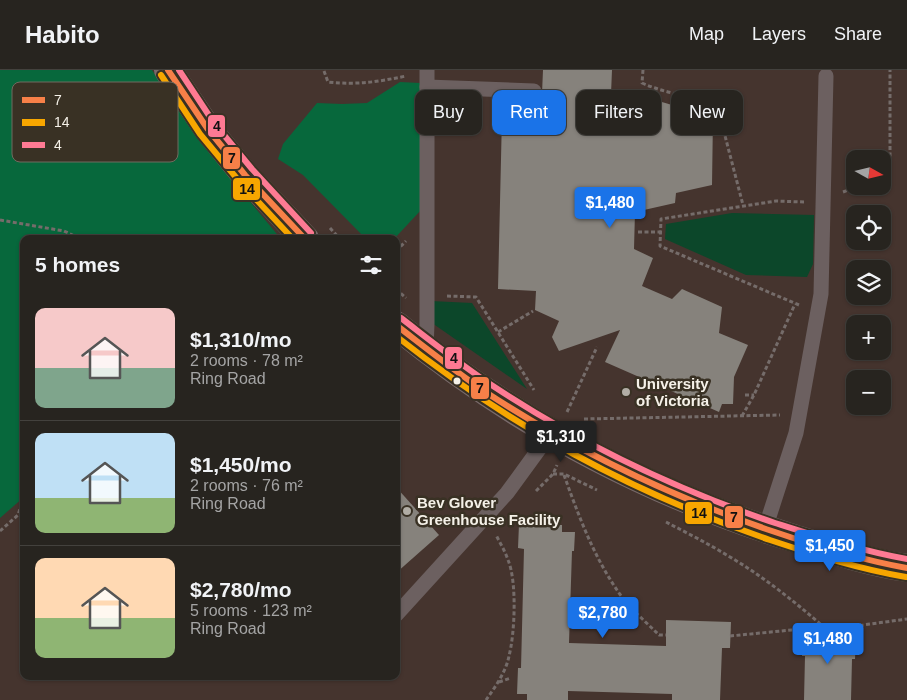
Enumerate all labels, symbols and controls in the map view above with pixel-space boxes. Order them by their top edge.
text: Habito [25,21,100,48]
text: Map [689,24,724,44]
text: Layers [752,24,806,44]
text: Share [834,24,882,44]
legend [12,82,178,162]
chip: Buy [415,90,482,135]
chip: Rent [492,90,566,135]
chip: Filters [576,90,661,135]
chip: New [671,90,743,135]
text: 7 [54,92,62,108]
text: 14 [54,114,70,130]
line badge: 4 [207,114,226,138]
text: 4 [213,118,221,134]
text: 4 [54,137,62,153]
line badge: 7 [222,146,241,170]
text: 7 [228,150,236,166]
north arrow [846,150,891,195]
map controls [846,150,891,415]
line badge: 14 [232,177,261,201]
text: 14 [239,181,255,197]
pin: $1,480 [569,186,651,229]
text: $1,480 [586,194,634,211]
button: locate [846,205,891,250]
icon: filters [357,251,385,279]
text: 5 homes [35,253,120,276]
button: layers [846,260,891,305]
button: + [846,315,891,360]
icon: home [75,328,135,388]
text: $1,310/mo [190,328,292,351]
line badge: 4 [444,346,463,370]
text: 4 [450,350,458,366]
text: 2 rooms · 78 m² [190,352,303,369]
text: Ring Road [190,370,266,387]
button: − [846,370,891,415]
place label: University of Victoria [636,375,710,409]
unlabelled marker [452,376,462,386]
line badge: 7 [470,376,490,400]
text: 7 [476,380,484,396]
marker: University of Victoria [620,386,632,398]
pin: $1,310 [520,420,602,463]
text: $1,310 [537,428,585,445]
icon: home [75,453,135,513]
text: $1,450/mo [190,453,292,476]
text: 2 rooms · 76 m² [190,477,303,494]
place label: Bev Glover Greenhouse Facility [417,494,561,528]
text: Ring Road [190,495,266,512]
line badge: 14 [684,501,713,525]
marker: Bev Glover Greenhouse Facility [401,505,413,517]
text: 14 [691,505,707,521]
line badge: 7 [724,505,744,529]
text: 7 [730,509,738,525]
pin: $1,450 [789,530,871,572]
text: $1,450 [806,537,854,554]
icon: home [75,578,135,638]
text: $2,780/mo [190,578,292,601]
pin: $2,780 [562,596,644,639]
text: 5 rooms · 123 m² [190,602,312,619]
text: $2,780 [579,604,627,621]
text: Ring Road [190,620,266,637]
pin: $1,480 [787,622,869,665]
text: $1,480 [804,630,852,647]

